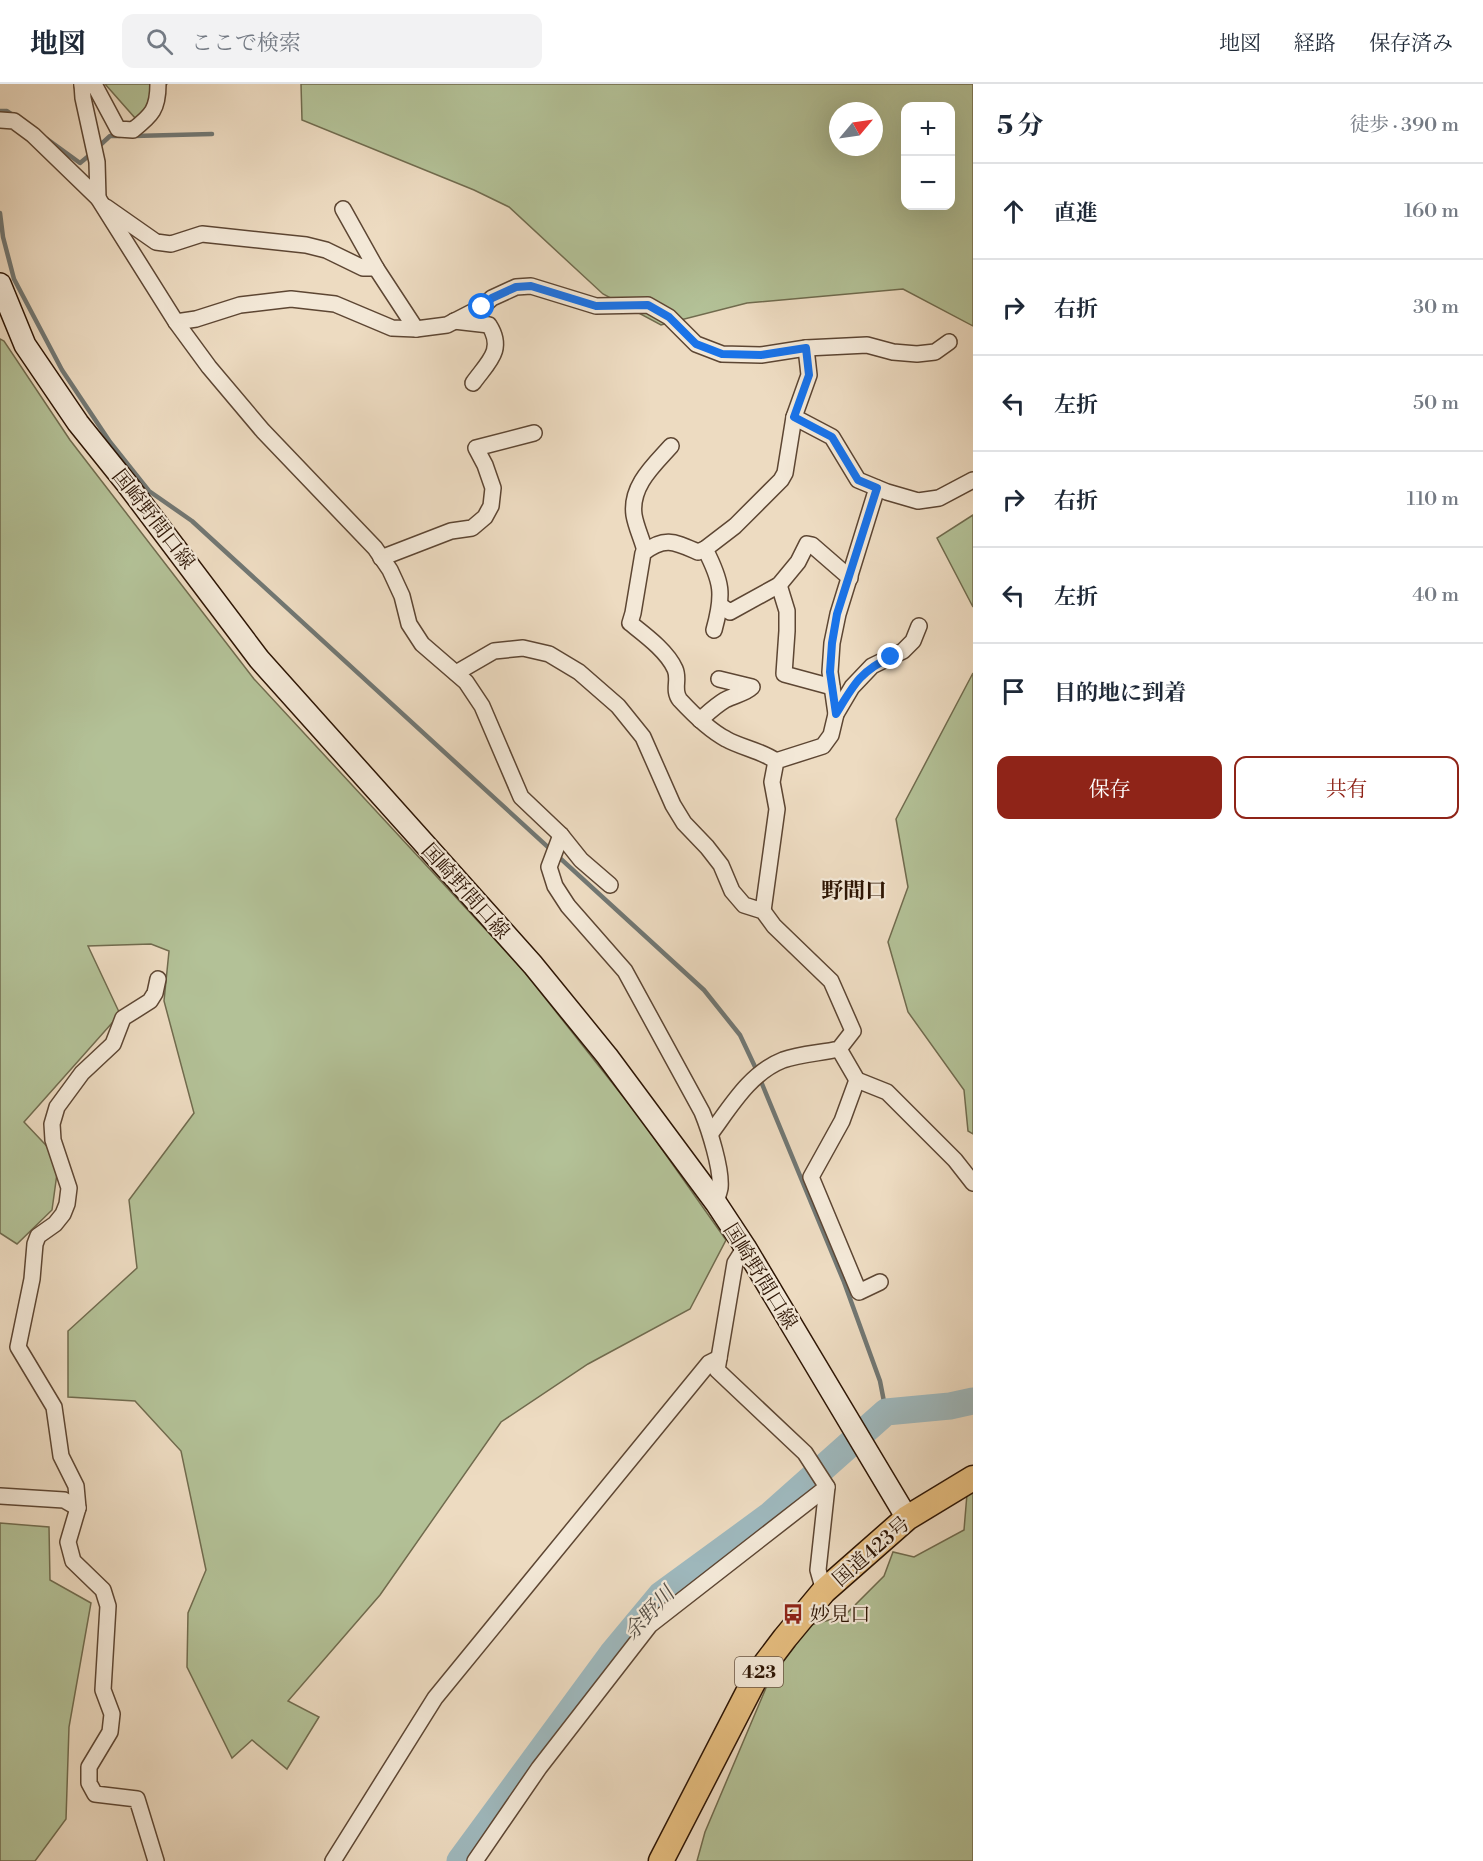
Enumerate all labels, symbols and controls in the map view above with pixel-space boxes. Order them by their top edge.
search box [122,14,542,68]
icon: search [143,25,176,58]
text: 地図 [30,27,86,62]
text: ここで検索 [191,30,301,57]
text: 地図 [1219,31,1261,57]
text: 経路 [1294,31,1336,57]
text: 保存済み [1369,31,1453,57]
north arrow [829,102,883,156]
map controls [901,102,955,210]
button: + [901,102,955,156]
text: 5 分 [997,110,1043,142]
text: 徒歩 · 390 m [1349,113,1459,138]
button: − [901,156,955,210]
icon: ahead [997,195,1030,228]
text: 160 m [1404,199,1459,224]
text: 直進 [1054,200,1098,227]
icon: right [997,291,1030,324]
route start [468,293,494,319]
text: 30 m [1413,295,1459,320]
text: 右折 [1054,296,1098,323]
icon: left [997,387,1030,420]
text: 50 m [1413,391,1459,416]
text: 左折 [1054,392,1098,419]
street label: 国崎野間口線 [106,465,200,575]
icon: right [997,483,1030,516]
text: 110 m [1407,487,1459,512]
text: 右折 [1054,488,1098,515]
icon: left [997,579,1030,612]
text: 40 m [1412,583,1459,608]
text: 左折 [1054,584,1098,611]
route end [877,643,903,669]
icon: arrive [997,675,1030,708]
text: 目的地に到着 [1054,680,1186,707]
button: 保存 [997,756,1222,819]
button: 共有 [1234,756,1459,819]
street label: 国崎野間口線 [415,839,514,945]
district label: 野間口 [821,878,887,905]
street label: 国崎野間口線 [717,1219,802,1334]
street label: 国道423号 [828,1512,916,1593]
water label: 余野川 [619,1580,682,1646]
bus stop icon: 妙見口 [781,1602,805,1626]
place label: 妙見口 [810,1603,870,1628]
road number: 423 [735,1657,783,1687]

